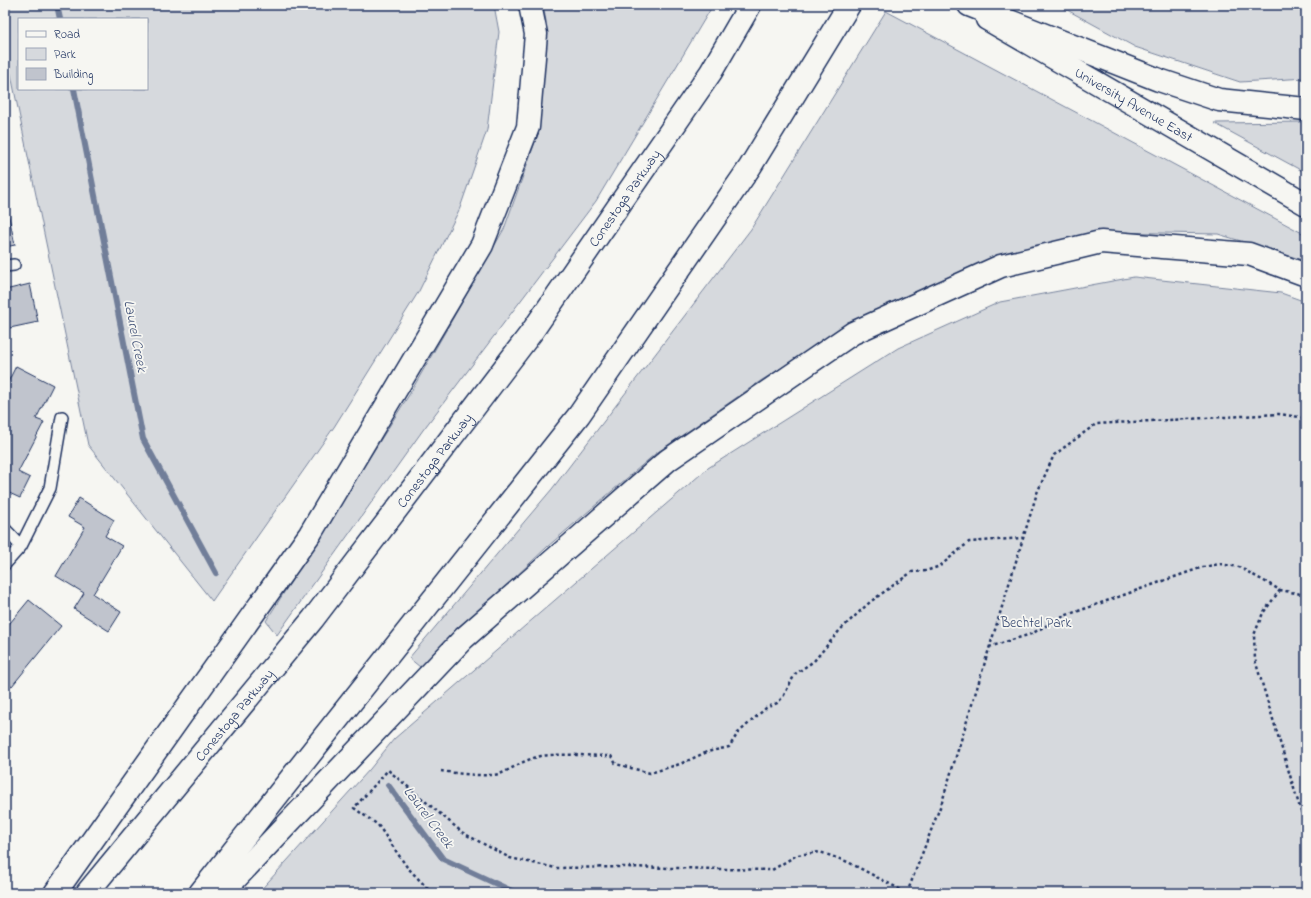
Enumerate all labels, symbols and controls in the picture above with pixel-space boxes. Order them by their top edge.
legend [18,18,148,90]
text: Road [54,26,80,44]
text: Park [54,46,76,64]
street label: University Avenue East [1070,63,1197,148]
text: Building [53,66,93,85]
street label: Conestoga Parkway [584,145,668,252]
water label: Laurel Creek [117,298,153,375]
street label: Conestoga Parkway [392,409,479,513]
park label: Bechtel Park [1000,613,1072,634]
street label: Conestoga Parkway [191,665,281,767]
water label: Laurel Creek [398,782,460,854]

